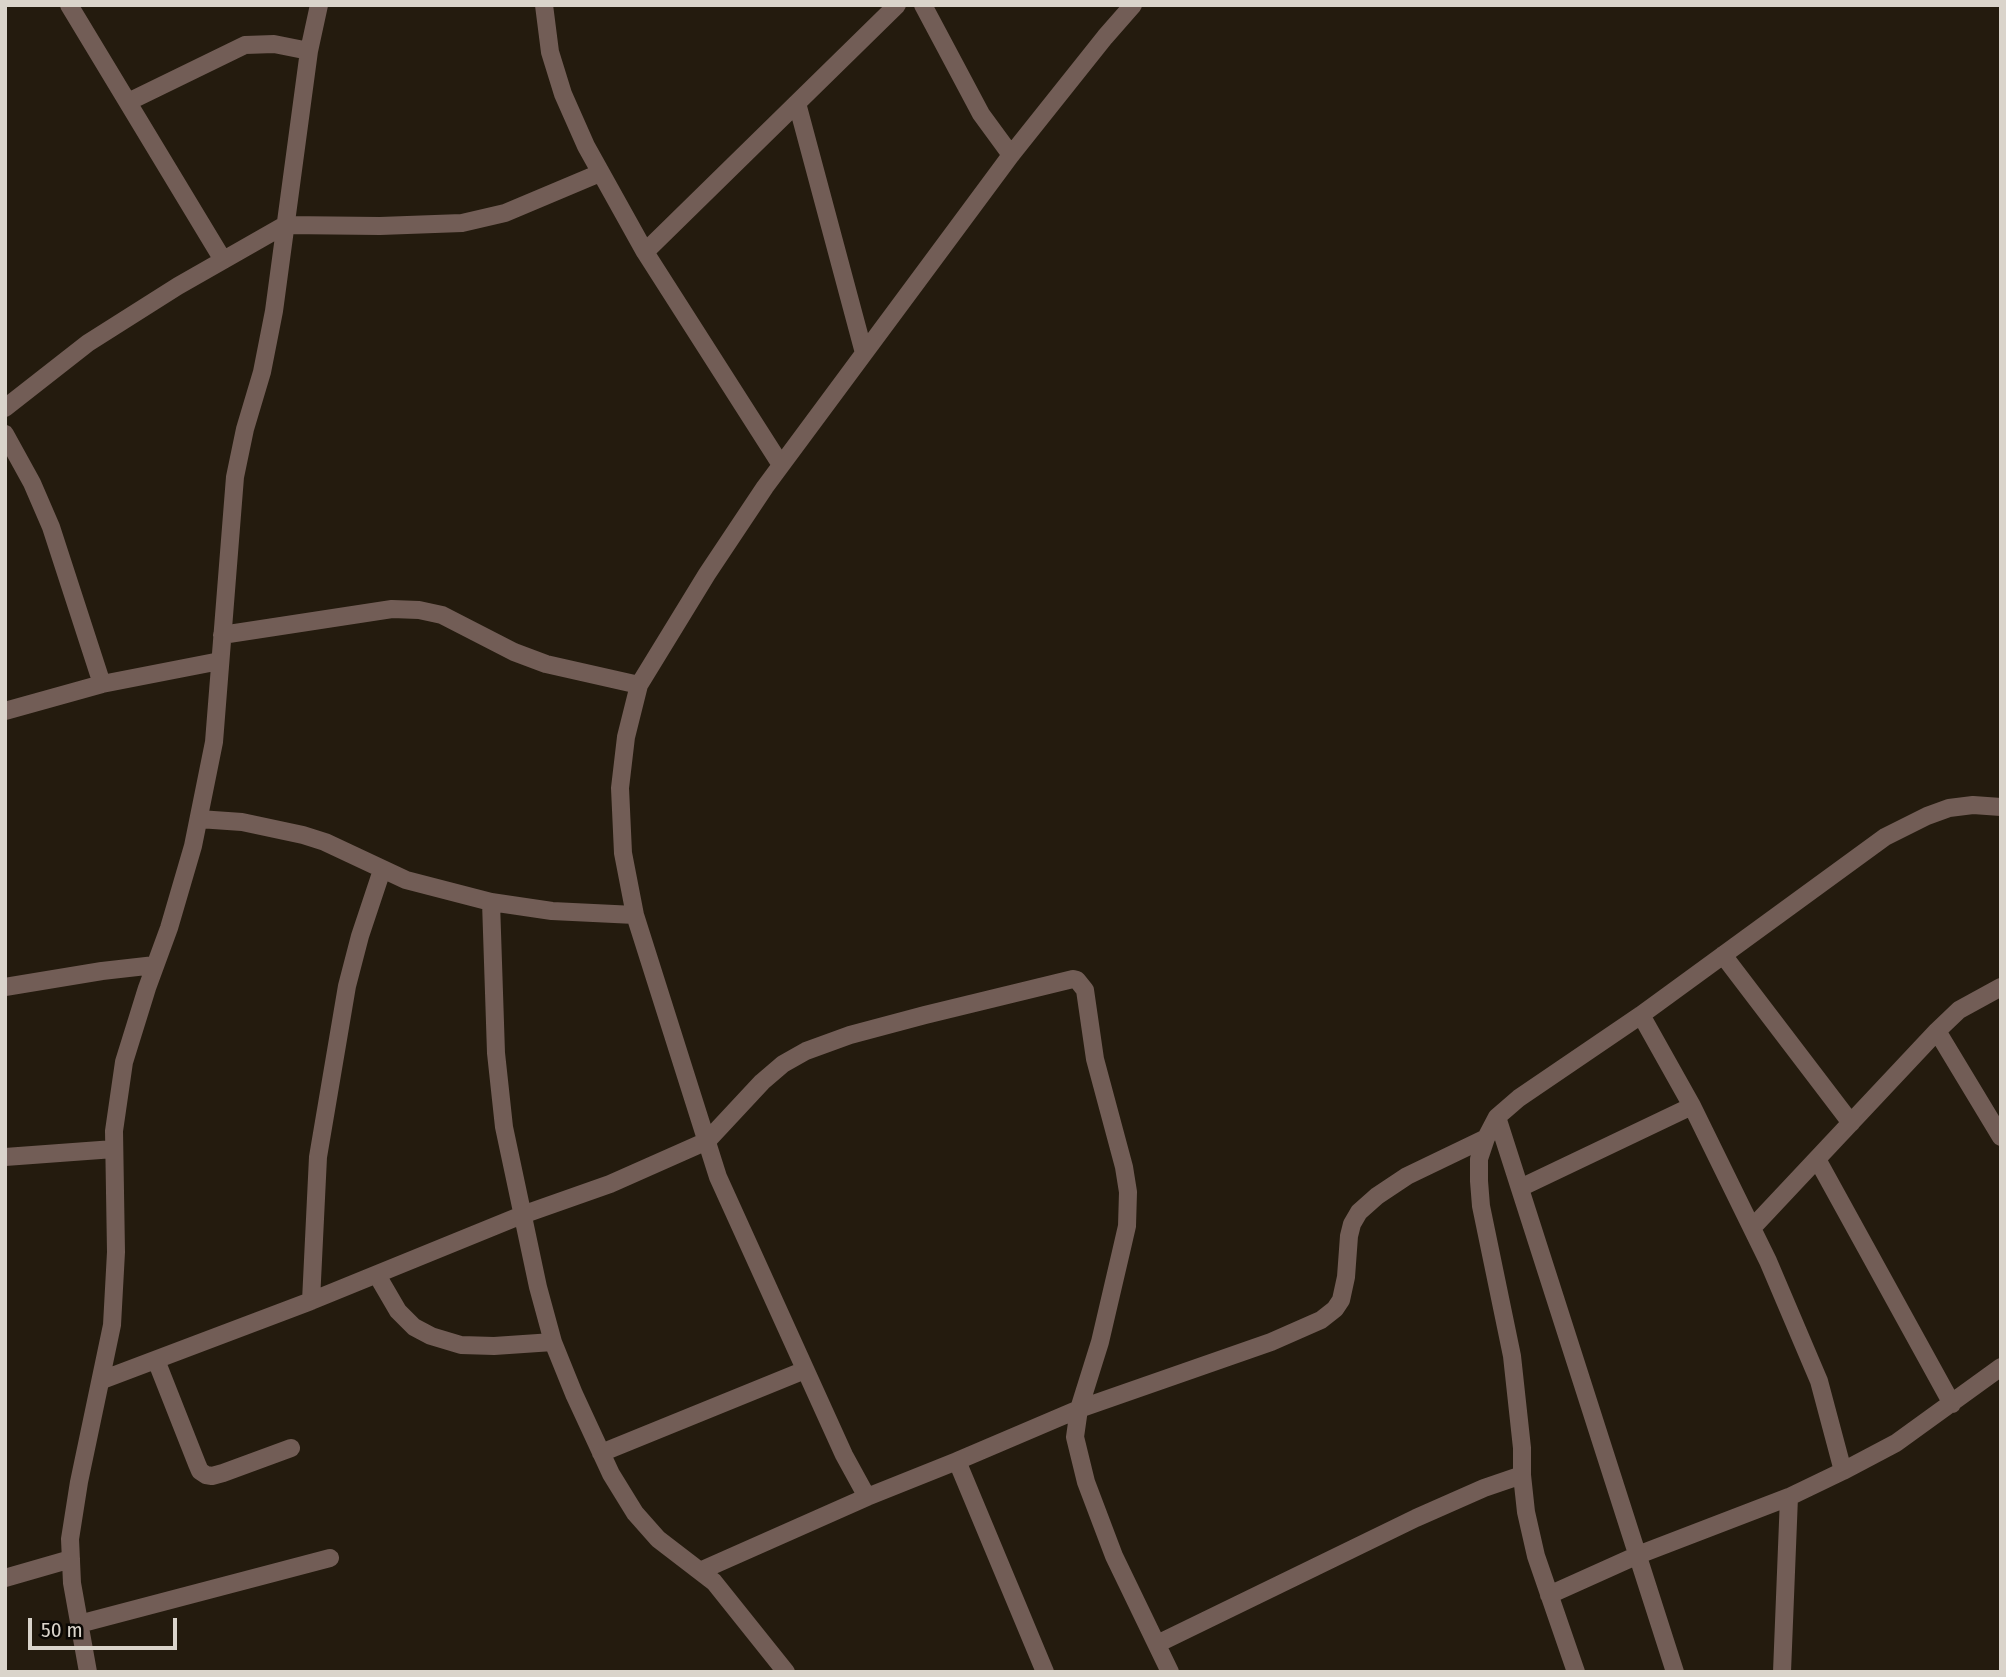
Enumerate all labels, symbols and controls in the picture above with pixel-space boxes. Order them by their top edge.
scale bar [32,1604,180,1648]
text: 50 m [41,1617,83,1643]

